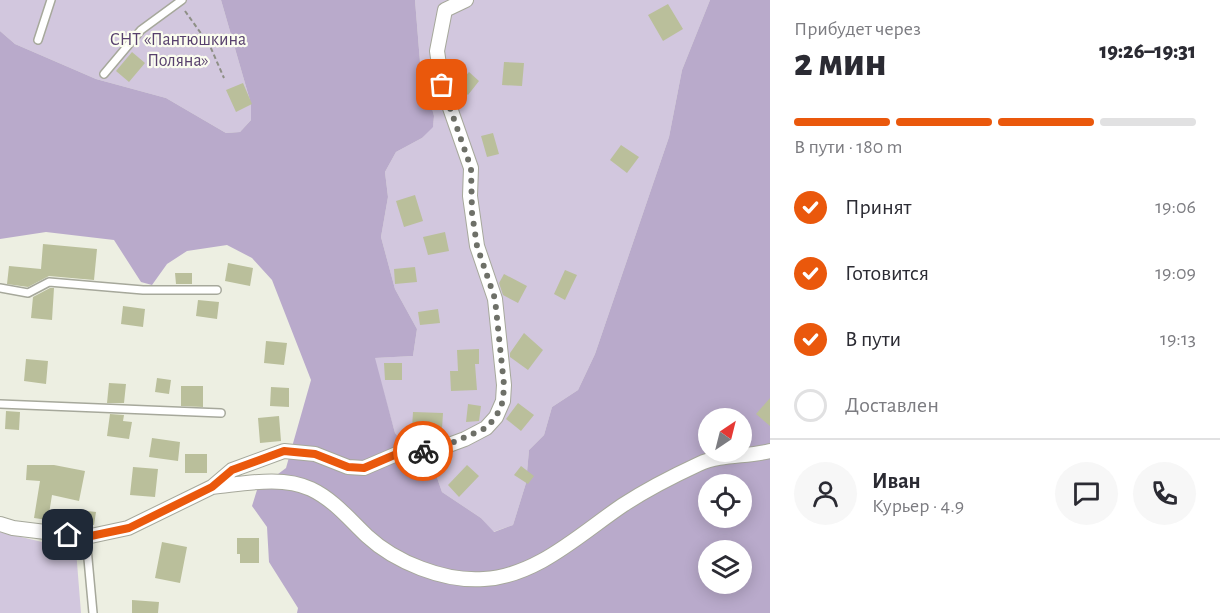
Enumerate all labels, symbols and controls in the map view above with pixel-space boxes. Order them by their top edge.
text: Прибудет через [794,19,921,39]
park label: СНТ «Пантюшкина Поляна» [110,31,246,70]
text: 19:26–19:31 [1099,40,1196,62]
text: 2 мин [794,44,887,83]
pin [416,59,467,110]
icon: bag [425,68,458,101]
text: В пути · 180 m [794,137,903,157]
icon: check [794,191,827,224]
text: Принят [845,196,911,218]
text: 19:06 [1155,197,1196,217]
icon: check [794,257,827,290]
text: Готовится [845,262,929,284]
text: 19:09 [1155,263,1196,283]
icon: check [794,323,827,356]
text: В пути [845,328,901,350]
text: 19:13 [1160,329,1196,349]
text: Доставлен [845,394,939,416]
north arrow [698,408,752,462]
map controls [698,408,752,594]
courier [393,421,453,481]
icon: bike [407,435,440,468]
button: person [794,462,857,525]
button: chat [1055,462,1118,525]
button: phone [1133,462,1196,525]
text: Иван [872,470,921,492]
button: locate [698,474,752,528]
text: Курьер · 4.9 [872,496,964,516]
pin [42,509,93,560]
icon: home [51,518,84,551]
button: layers [698,540,752,594]

